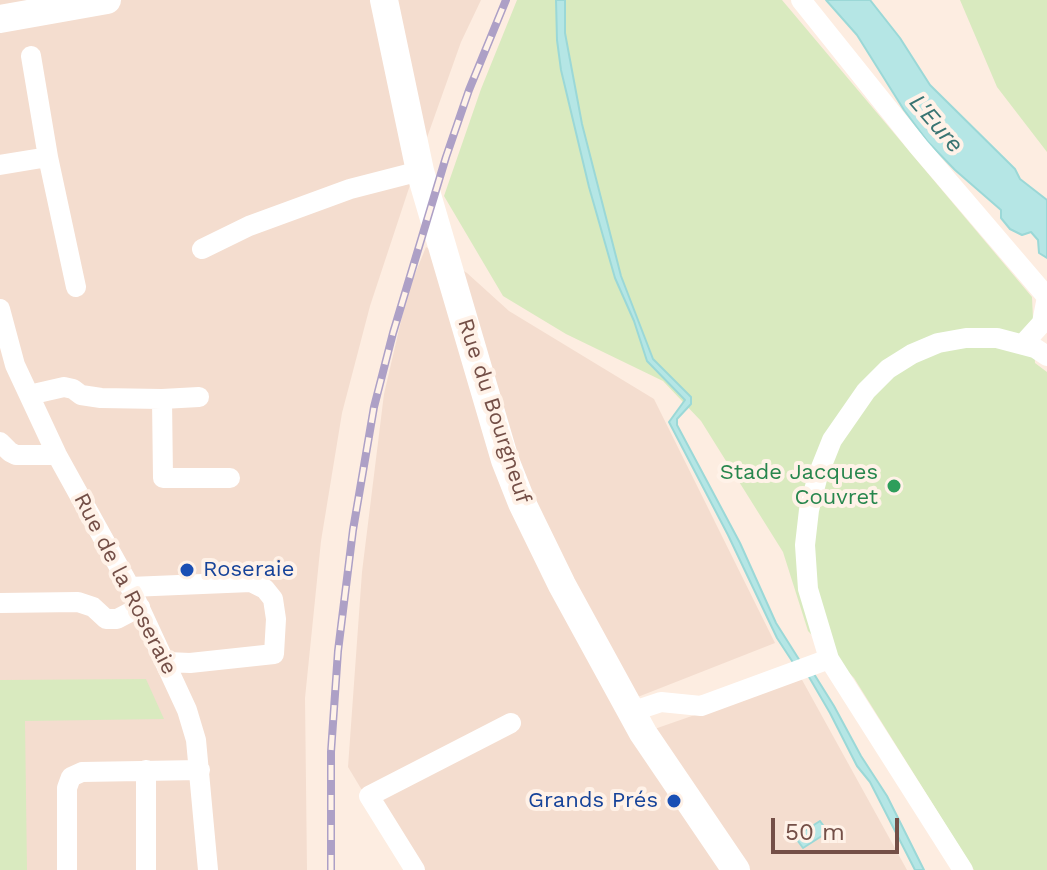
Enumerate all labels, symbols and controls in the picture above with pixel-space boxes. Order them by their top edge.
water label: L'Eure [903,89,969,159]
street label: Rue du Bourgneuf [452,315,536,507]
place label: Stade Jacques Couvret [720,460,878,512]
marker: Stade Jacques Couvret [885,477,903,495]
street label: Rue de la Roseraie [68,489,182,679]
place label: Roseraie [203,557,294,583]
marker: Roseraie [178,561,196,579]
place label: Grands Prés [528,788,658,814]
marker: Grands Prés [665,792,683,810]
scale bar [775,802,903,852]
text: 50 m [785,818,845,846]

